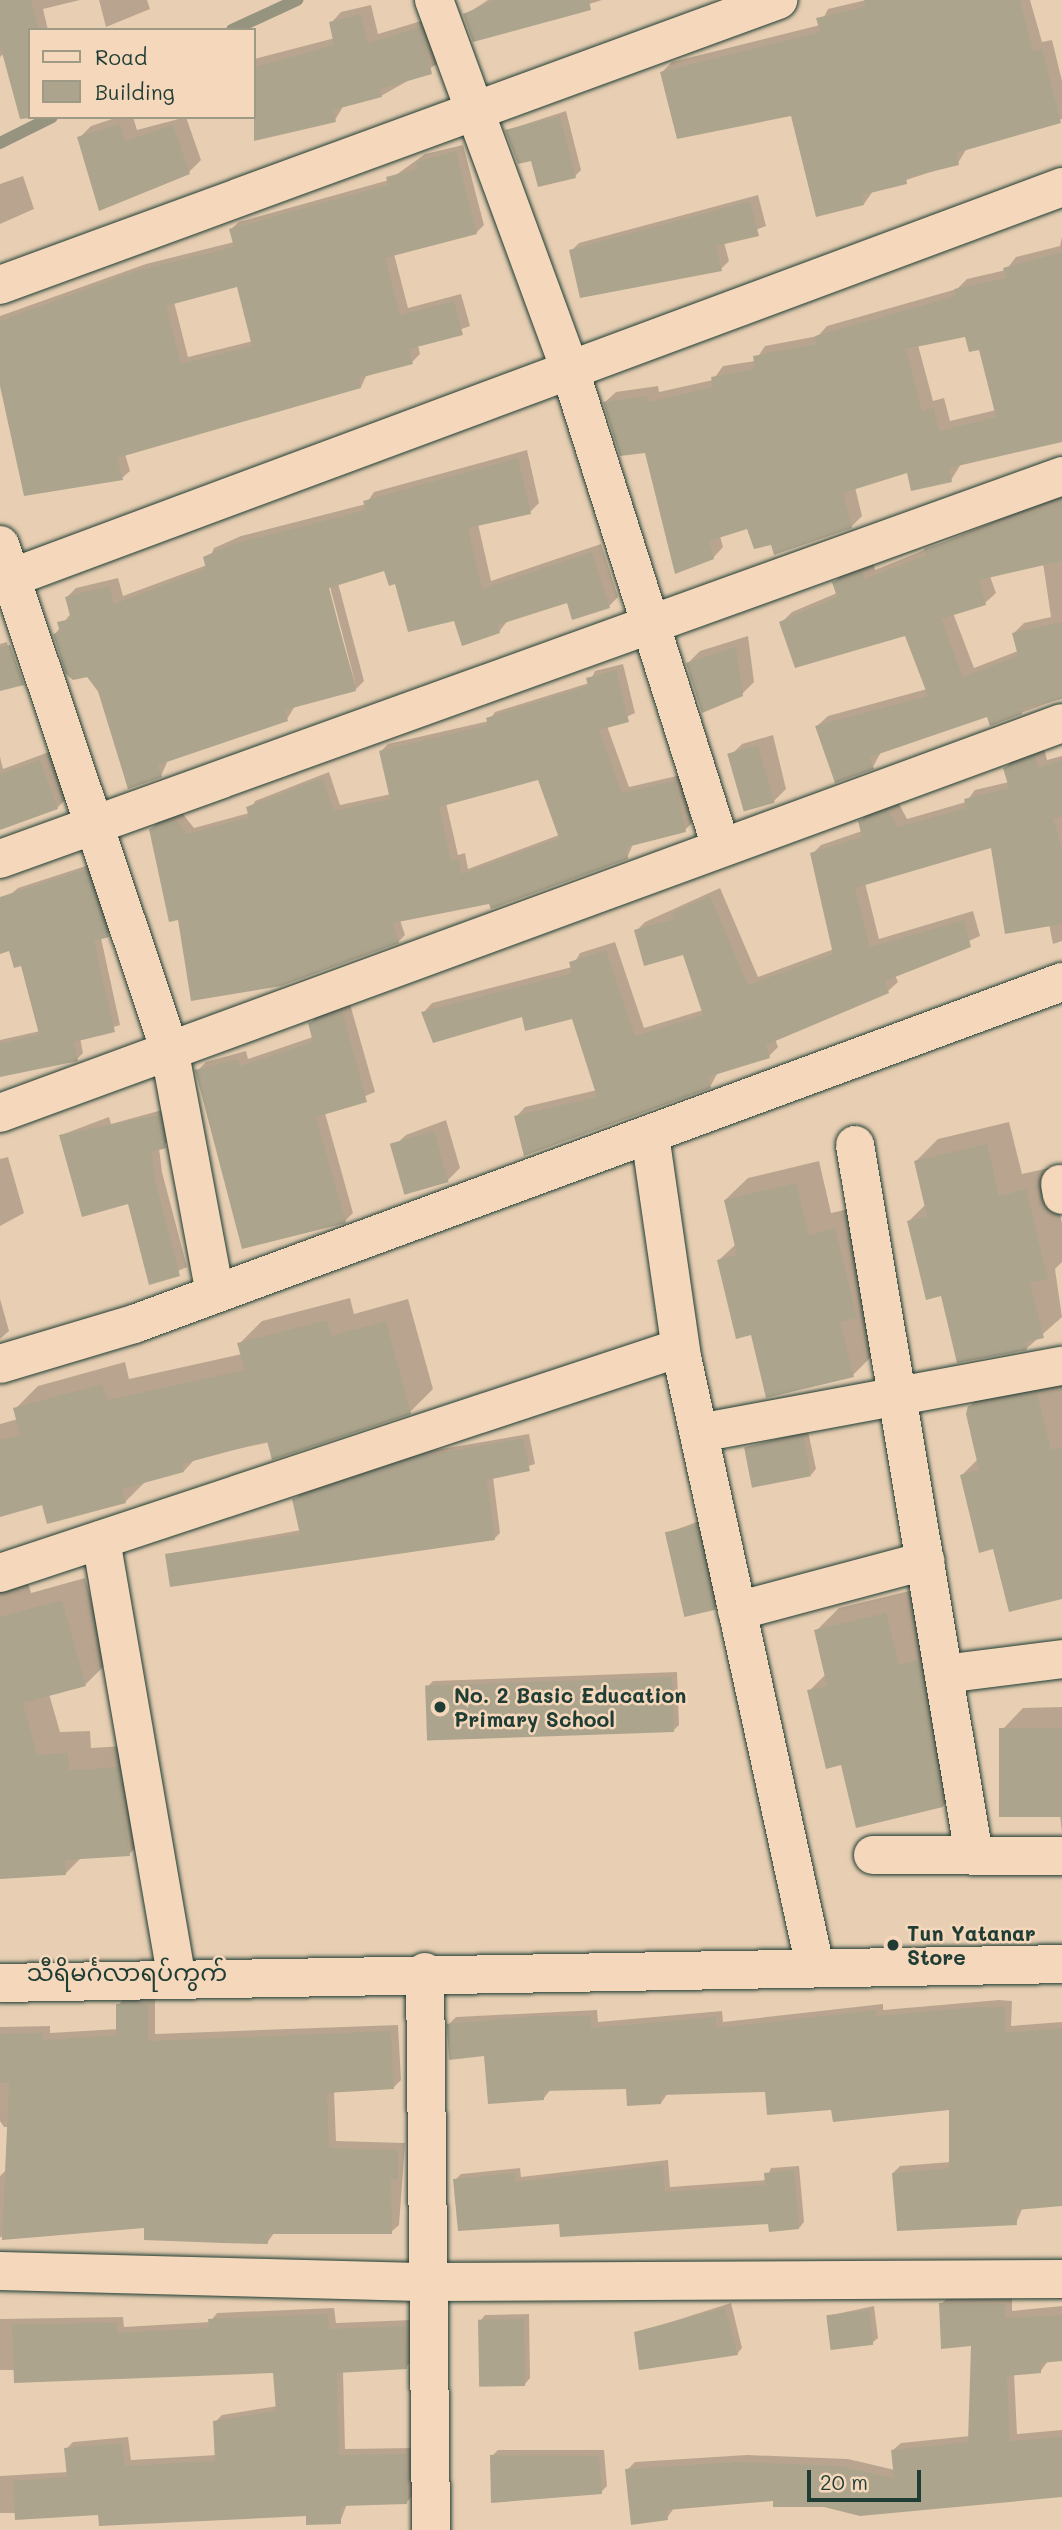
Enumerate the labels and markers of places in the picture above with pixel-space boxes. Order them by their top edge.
place label: No. 2 Basic Education Primary School [454,1682,686,1732]
marker: No. 2 Basic Education Primary School [432,1699,448,1715]
place label: Tun Yatanar Store [907,1920,1036,1970]
marker: Tun Yatanar Store [885,1937,901,1953]

